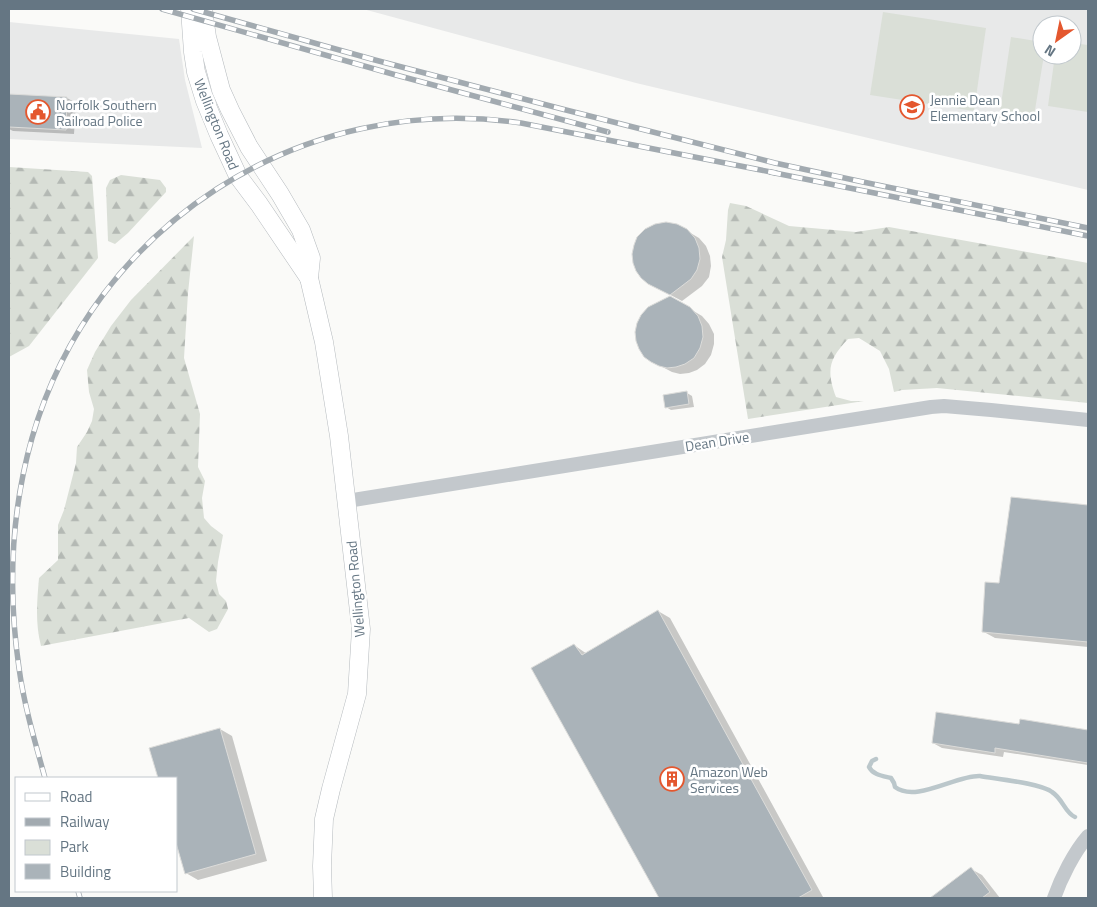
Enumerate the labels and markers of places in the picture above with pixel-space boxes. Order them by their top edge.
place label: Jennie Dean Elementary School [930,89,1040,126]
place label: Norfolk Southern Railroad Police [56,94,157,131]
school or university icon: Jennie Dean Elementary School [899,94,925,120]
public building icon: Norfolk Southern Railroad Police [25,99,51,125]
place label: Amazon Web Services [690,761,768,798]
building icon: Amazon Web Services [659,766,685,792]

